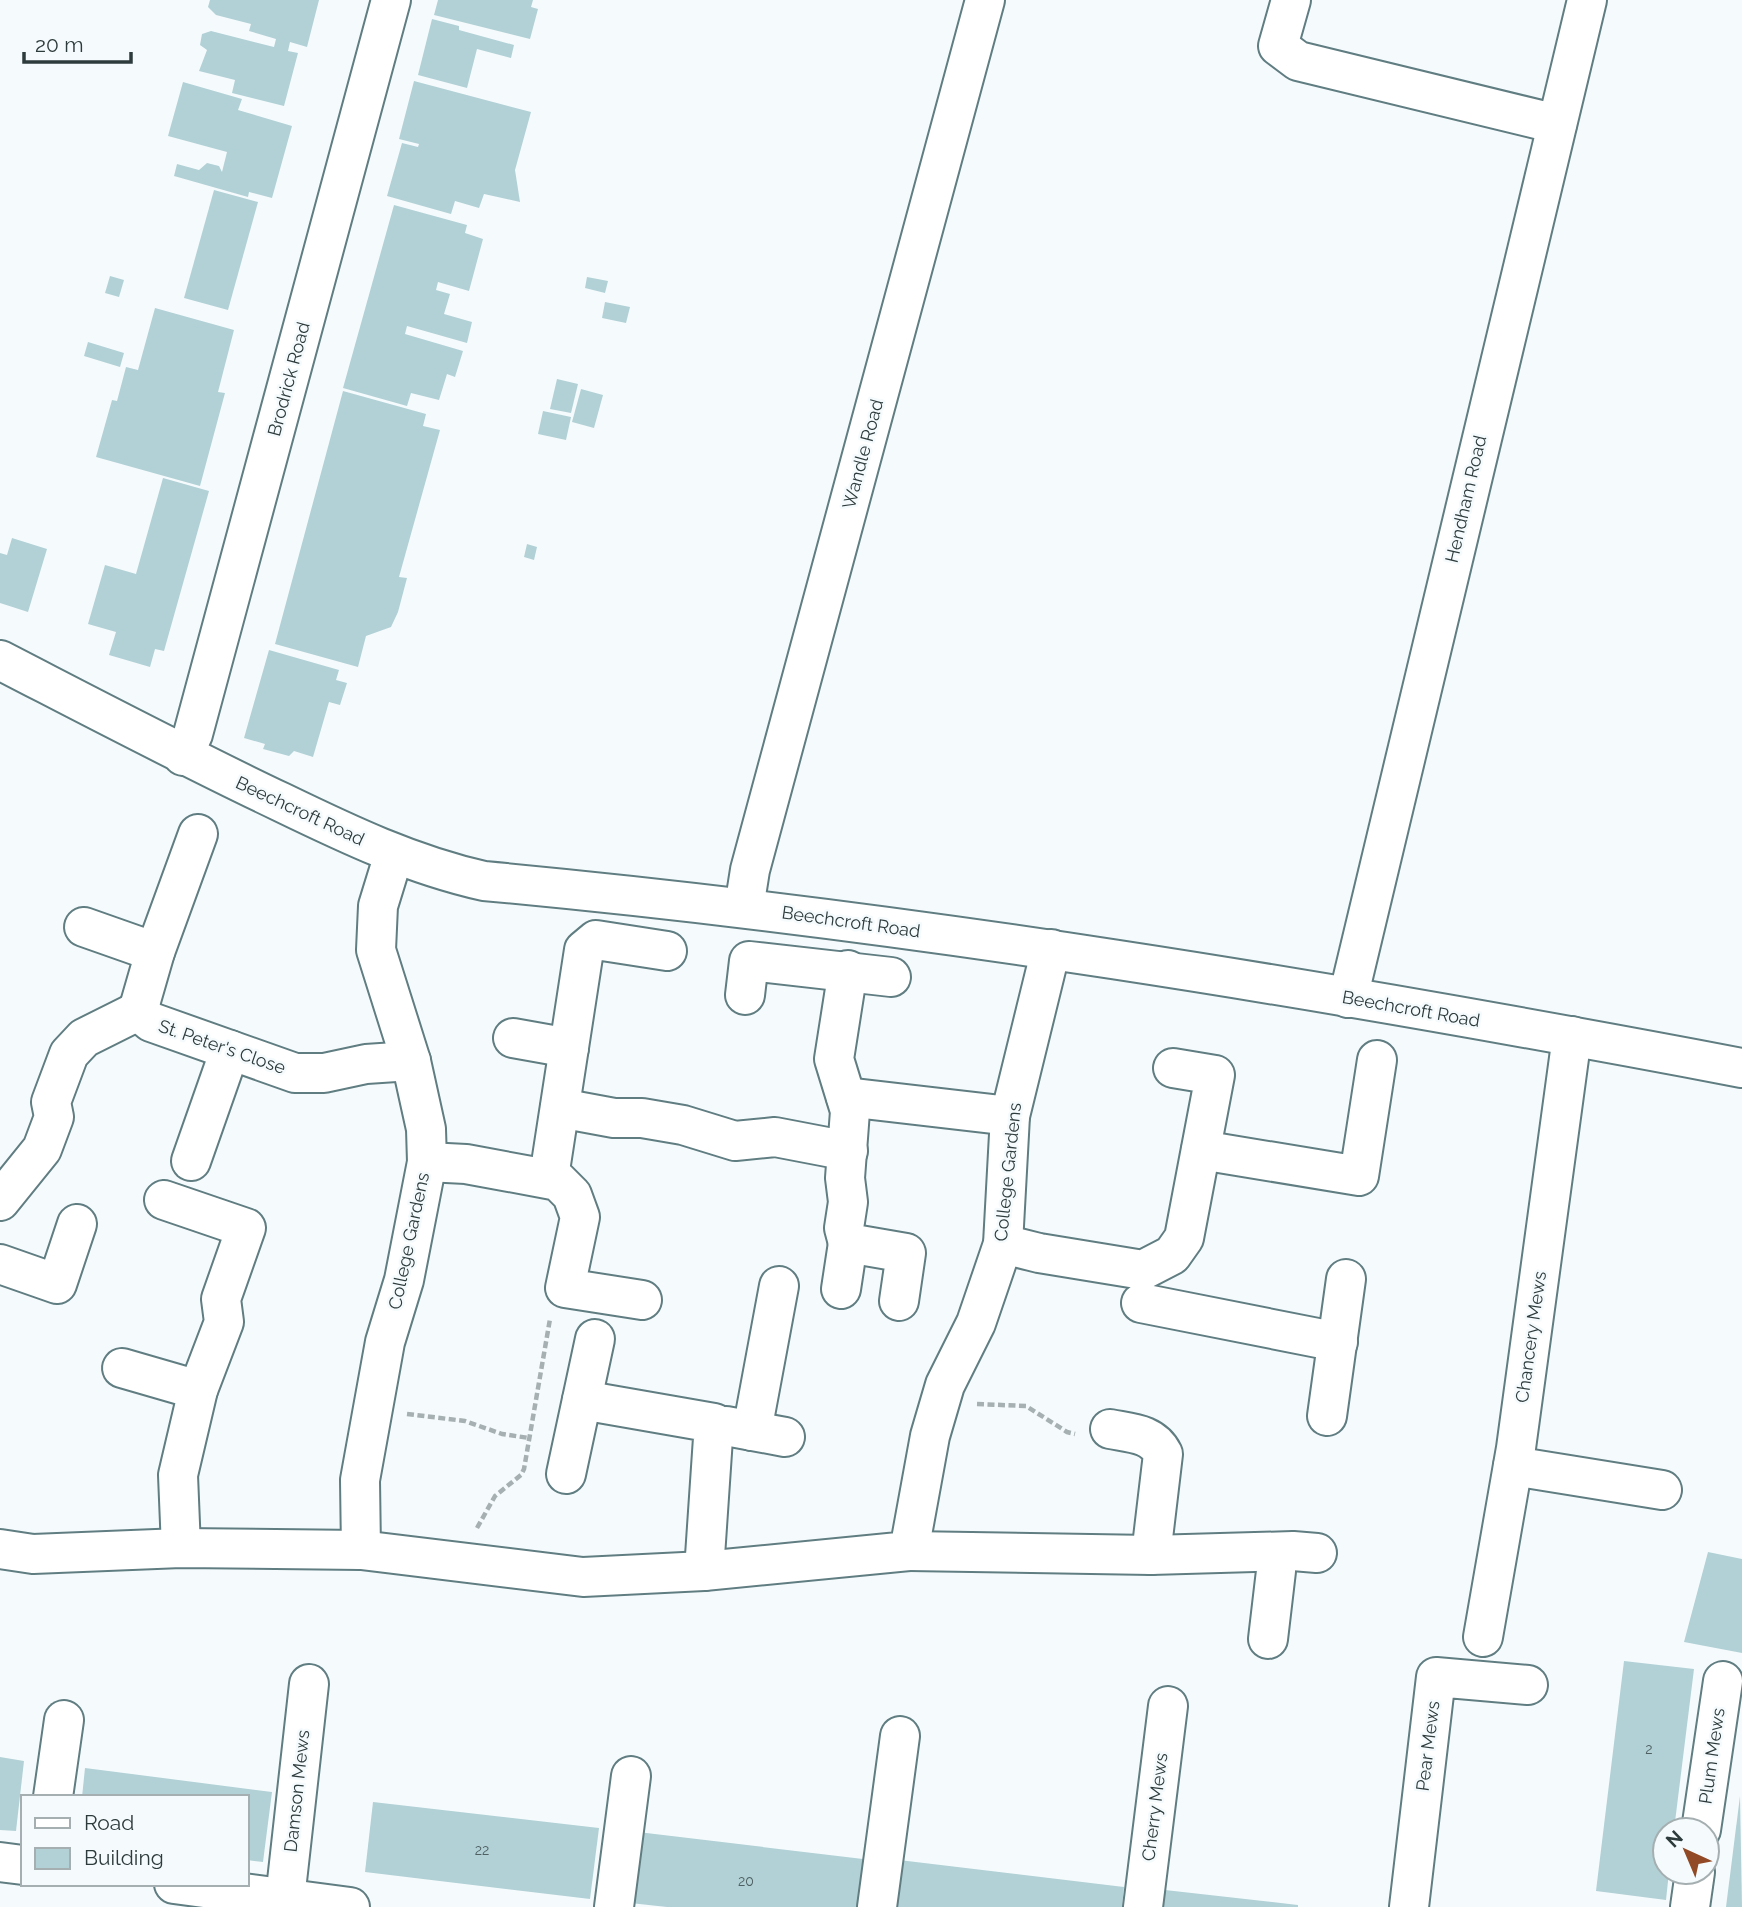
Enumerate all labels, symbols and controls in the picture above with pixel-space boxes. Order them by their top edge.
scale bar [24,21,131,65]
text: 20 m [35,32,83,57]
street label: Brodrick Road [263,319,314,438]
street label: Wandle Road [838,397,887,511]
street label: Hendham Road [1441,433,1490,565]
street label: Beechcroft Road [232,772,368,850]
street label: Beechcroft Road [780,901,922,942]
street label: Beechcroft Road [1340,986,1482,1031]
street label: St. Peter's Close [156,1015,289,1078]
street label: College Gardens [990,1101,1025,1242]
street label: College Gardens [384,1170,433,1311]
street label: Chancery Mews [1511,1269,1550,1404]
street label: Pear Mews [1412,1699,1444,1792]
street label: Plum Mews [1694,1706,1729,1805]
street label: Damson Mews [280,1729,313,1853]
house number: 2 [1645,1741,1653,1757]
street label: Cherry Mews [1137,1751,1172,1862]
legend [21,1795,248,1886]
text: Road [84,1810,134,1835]
north arrow [1651,1816,1721,1886]
text: N [1661,1826,1687,1852]
house number: 22 [475,1842,489,1858]
text: Building [84,1845,164,1870]
house number: 20 [738,1873,754,1889]

